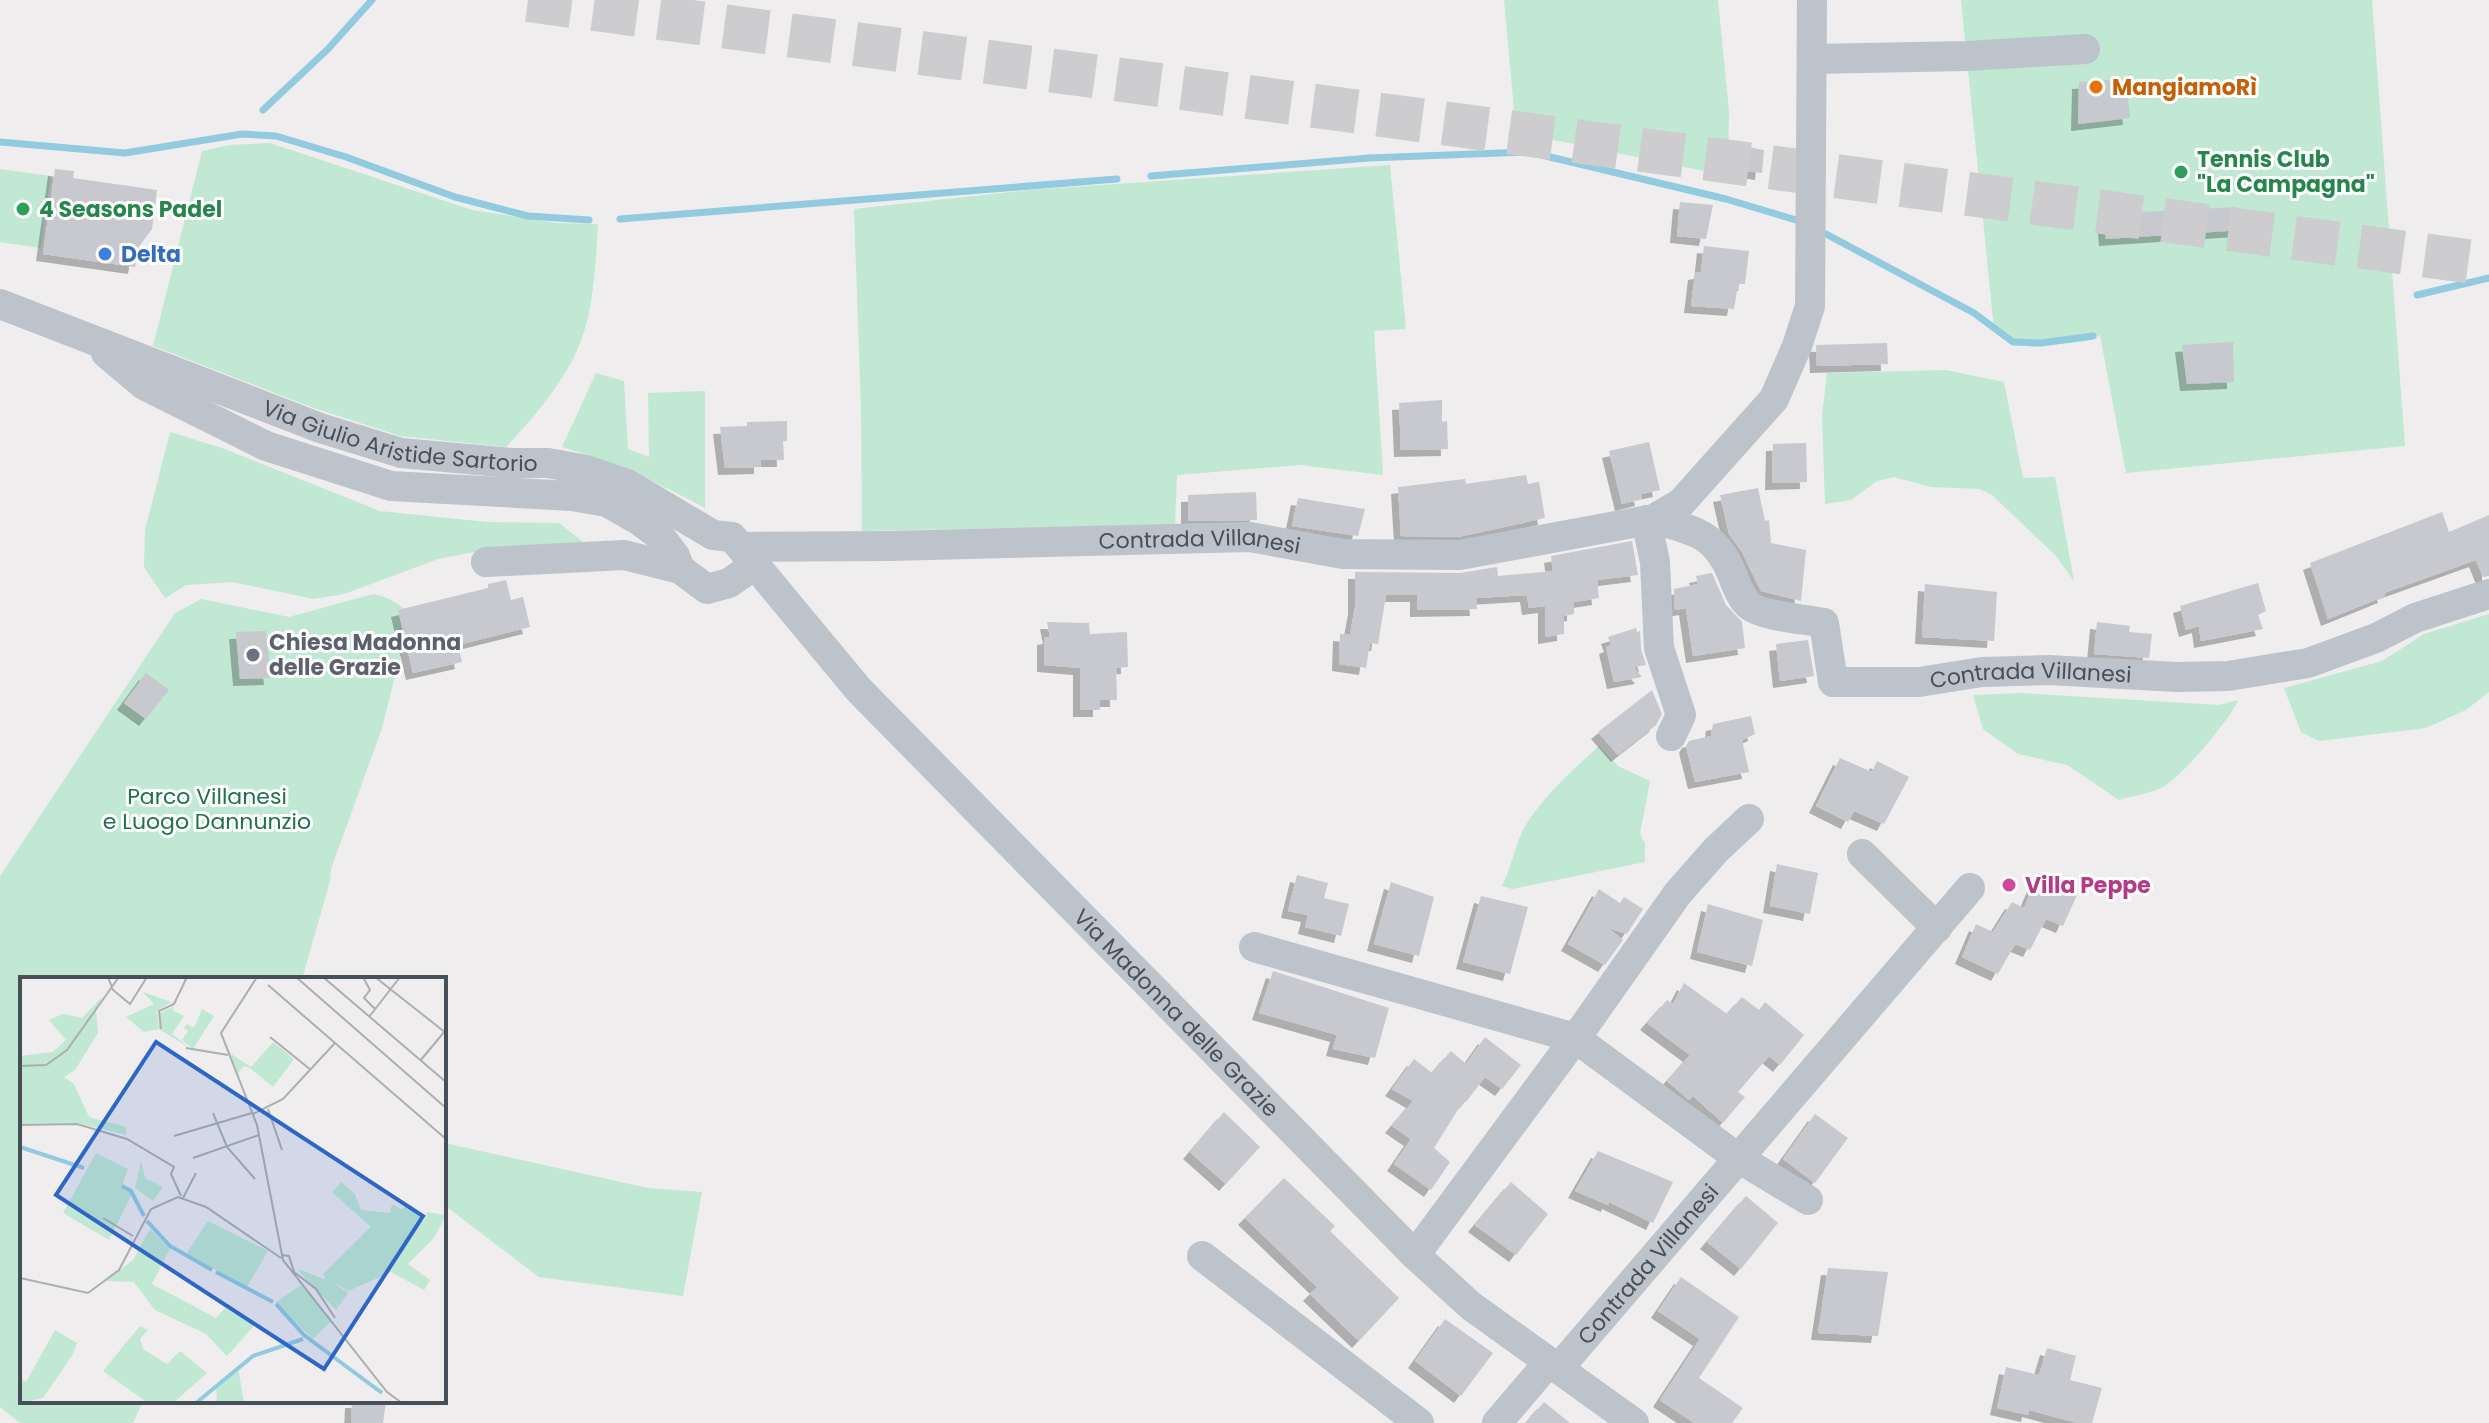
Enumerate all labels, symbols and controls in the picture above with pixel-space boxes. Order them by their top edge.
place label: MangiamoRì [2112,72,2257,103]
marker: MangiamoRì [2087,78,2105,96]
place label: Tennis Club "La Campagna" [2197,144,2375,200]
marker: Tennis Club "La Campagna" [2172,163,2190,181]
place label: 4 Seasons Padel [39,194,222,225]
marker: 4 Seasons Padel [14,200,32,218]
place label: Delta [121,239,181,270]
marker: Delta [96,245,114,263]
street label: Via Giulio Aristide Sartorio [258,392,538,479]
street label: Contrada Villanesi [1098,522,1303,562]
place label: Chiesa Madonna delle Grazie [269,627,461,683]
marker: Chiesa Madonna delle Grazie [244,646,262,664]
street label: Contrada Villanesi [1928,655,2132,696]
park label: Parco Villanesi e Luogo Dannunzio [103,781,311,837]
place label: Villa Peppe [2025,870,2151,901]
marker: Villa Peppe [2000,876,2018,894]
street label: Via Madonna delle Grazie [1067,902,1286,1124]
inset map [20,977,446,1403]
street label: Contrada Villanesi [1570,1178,1726,1352]

